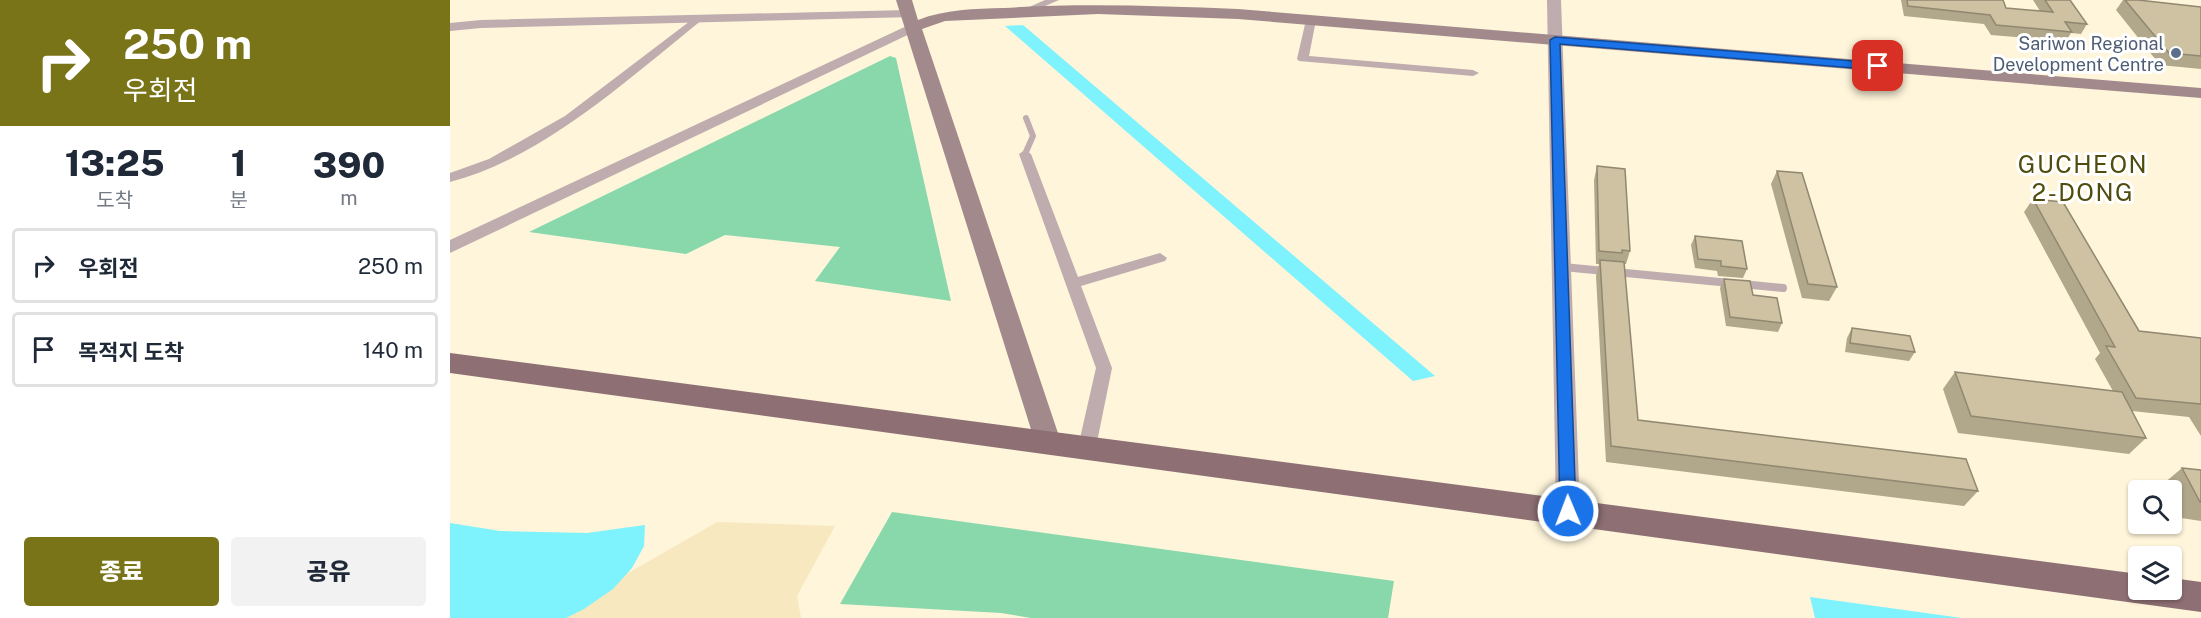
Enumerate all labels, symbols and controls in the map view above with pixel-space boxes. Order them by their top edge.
text: 250 m [123,19,252,68]
icon: right [24,24,102,102]
place label: Sariwon Regional Development Centre [1993,33,2164,75]
pin [1852,40,1903,91]
marker: Sariwon Regional Development Centre [2169,46,2183,60]
icon: arrive [1861,49,1894,82]
text: 우회전 [123,74,198,106]
text: 13:25 [65,142,165,184]
text: 1 [231,142,247,184]
text: 390 [313,144,385,186]
district label: GUCHEON 2-DONG [2018,150,2148,206]
text: m [340,186,358,210]
text: 도착 [96,188,133,212]
text: 분 [229,188,248,212]
icon: right [27,249,60,282]
text: 250 m [358,253,423,279]
text: 우회전 [78,255,139,281]
icon: arrive [27,333,60,366]
text: 140 m [362,337,423,363]
text: 목적지 도착 [78,339,184,365]
position arrow [1536,479,1600,543]
map controls [2128,480,2182,600]
button: search [2128,480,2182,534]
button: 종료 [24,537,219,606]
button: 공유 [231,537,426,606]
button: layers [2128,546,2182,600]

